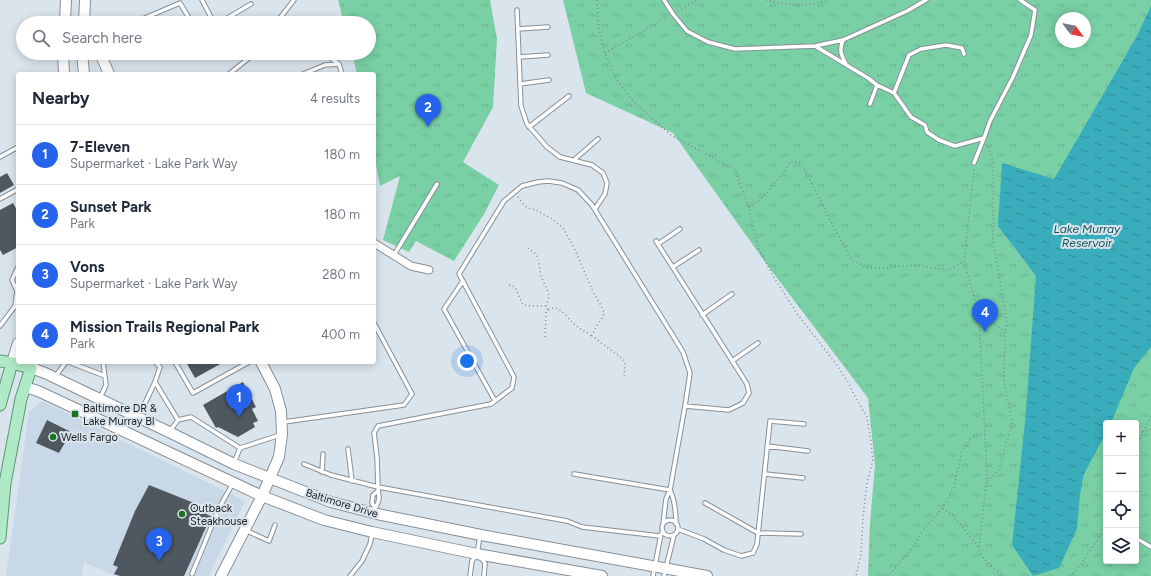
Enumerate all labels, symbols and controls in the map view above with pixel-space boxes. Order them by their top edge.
north arrow [1055,12,1091,48]
search box [16,16,376,60]
icon: search [30,27,52,49]
text: Search here [62,29,142,47]
text: Nearby [32,88,90,108]
text: 4 results [310,91,360,106]
pin: 2 [415,94,441,127]
text: 7-Eleven [70,138,130,156]
text: 1 [42,147,48,162]
text: 180 m [324,147,360,162]
text: Supermarket · Lake Park Way [70,156,238,171]
text: Sunset Park [70,198,152,216]
text: 2 [41,207,49,222]
text: 180 m [324,207,360,222]
text: Park [70,216,95,231]
water label: Lake Murray Reservoir [1054,222,1121,250]
text: Vons [70,258,104,276]
text: 3 [41,267,49,282]
text: 280 m [322,267,360,282]
text: Supermarket · Lake Park Way [70,276,238,291]
pin: 4 [972,299,998,332]
text: Mission Trails Regional Park [70,318,260,336]
text: 4 [41,327,49,342]
text: 400 m [321,327,360,342]
text: Park [70,336,95,351]
your location [457,351,477,371]
pin: 1 [226,384,252,417]
place label: Baltimore DR & Lake Murray Bl [83,402,157,428]
marker: Baltimore DR & Lake Murray Bl [70,409,80,419]
map controls [1103,420,1139,564]
button: + [1103,420,1139,456]
place label: Wells Fargo [61,431,118,444]
marker: Wells Fargo [48,432,58,442]
button: − [1103,456,1139,492]
street label: Baltimore Drive [304,486,380,521]
button: locate [1103,492,1139,528]
place label: Outback Steakhouse [190,502,248,528]
marker: Outback Steakhouse [177,509,187,519]
pin: 3 [146,528,172,561]
button: layers [1103,528,1139,564]

